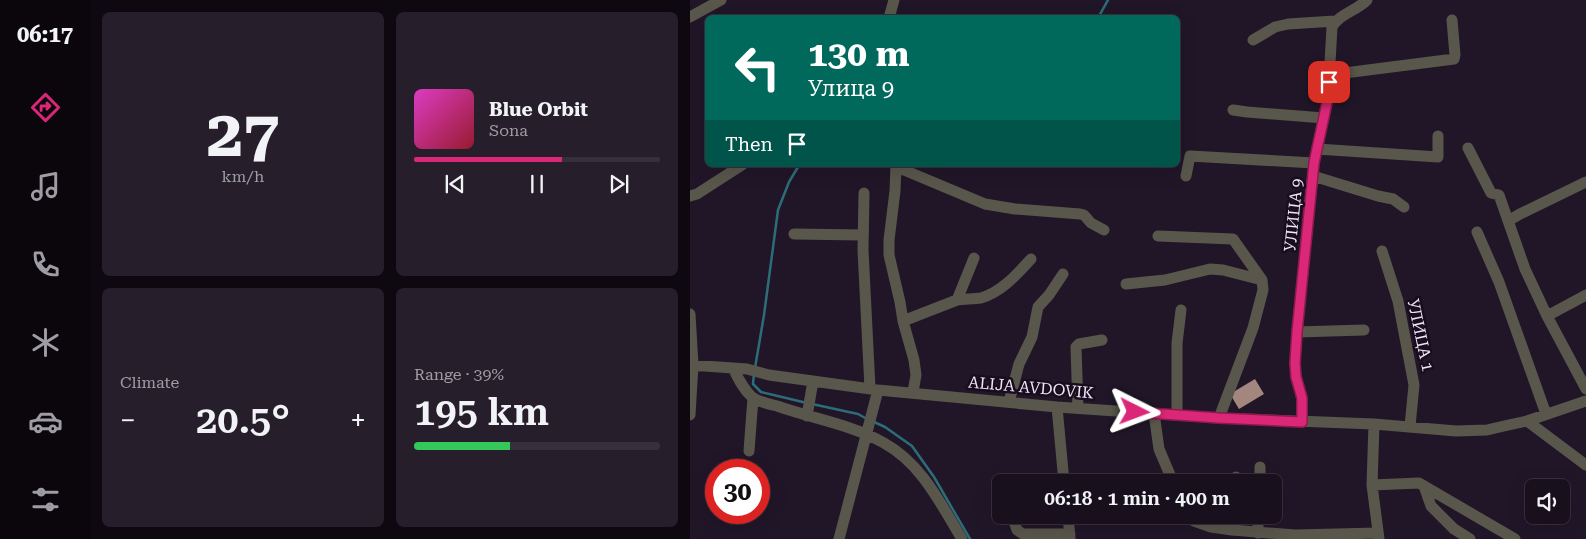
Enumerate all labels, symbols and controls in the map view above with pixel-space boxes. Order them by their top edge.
text: 06:17 [17,22,73,47]
text: 130 m [808,34,909,75]
icon: left [725,35,790,100]
pin [1308,61,1350,103]
icon: arrive [1315,68,1343,96]
text: Улица 9 [808,76,894,101]
icon: directions [28,90,63,125]
text: 27 [207,96,279,172]
text: Blue Orbit [489,98,588,121]
text: Sona [489,121,528,140]
icon: arrive [783,130,811,158]
text: Then [725,133,773,156]
text: km/h [222,167,264,186]
icon: music [28,169,63,204]
icon: previous [441,170,469,198]
icon: pause [523,170,551,198]
icon: next [605,170,633,198]
street label: УЛИЦА 9 [1280,177,1307,253]
icon: phone [28,247,63,282]
street label: УЛИЦА 1 [1404,297,1437,373]
icon: climate [28,325,63,360]
text: Range · 39% [414,365,504,384]
text: Climate [120,373,179,392]
street label: ALIJA AVDOVIK [967,373,1095,402]
position arrow [1108,385,1160,437]
text: 195 km [414,390,549,434]
text: 20.5° [196,398,290,442]
icon: car [28,404,63,439]
text: − [120,404,136,437]
text: + [350,404,366,437]
speed limit sign: 30 [705,459,770,524]
map controls [1525,479,1570,524]
button: sound [1525,479,1570,524]
icon: filters [28,482,63,517]
text: 06:18 · 1 min · 400 m [1044,487,1230,510]

